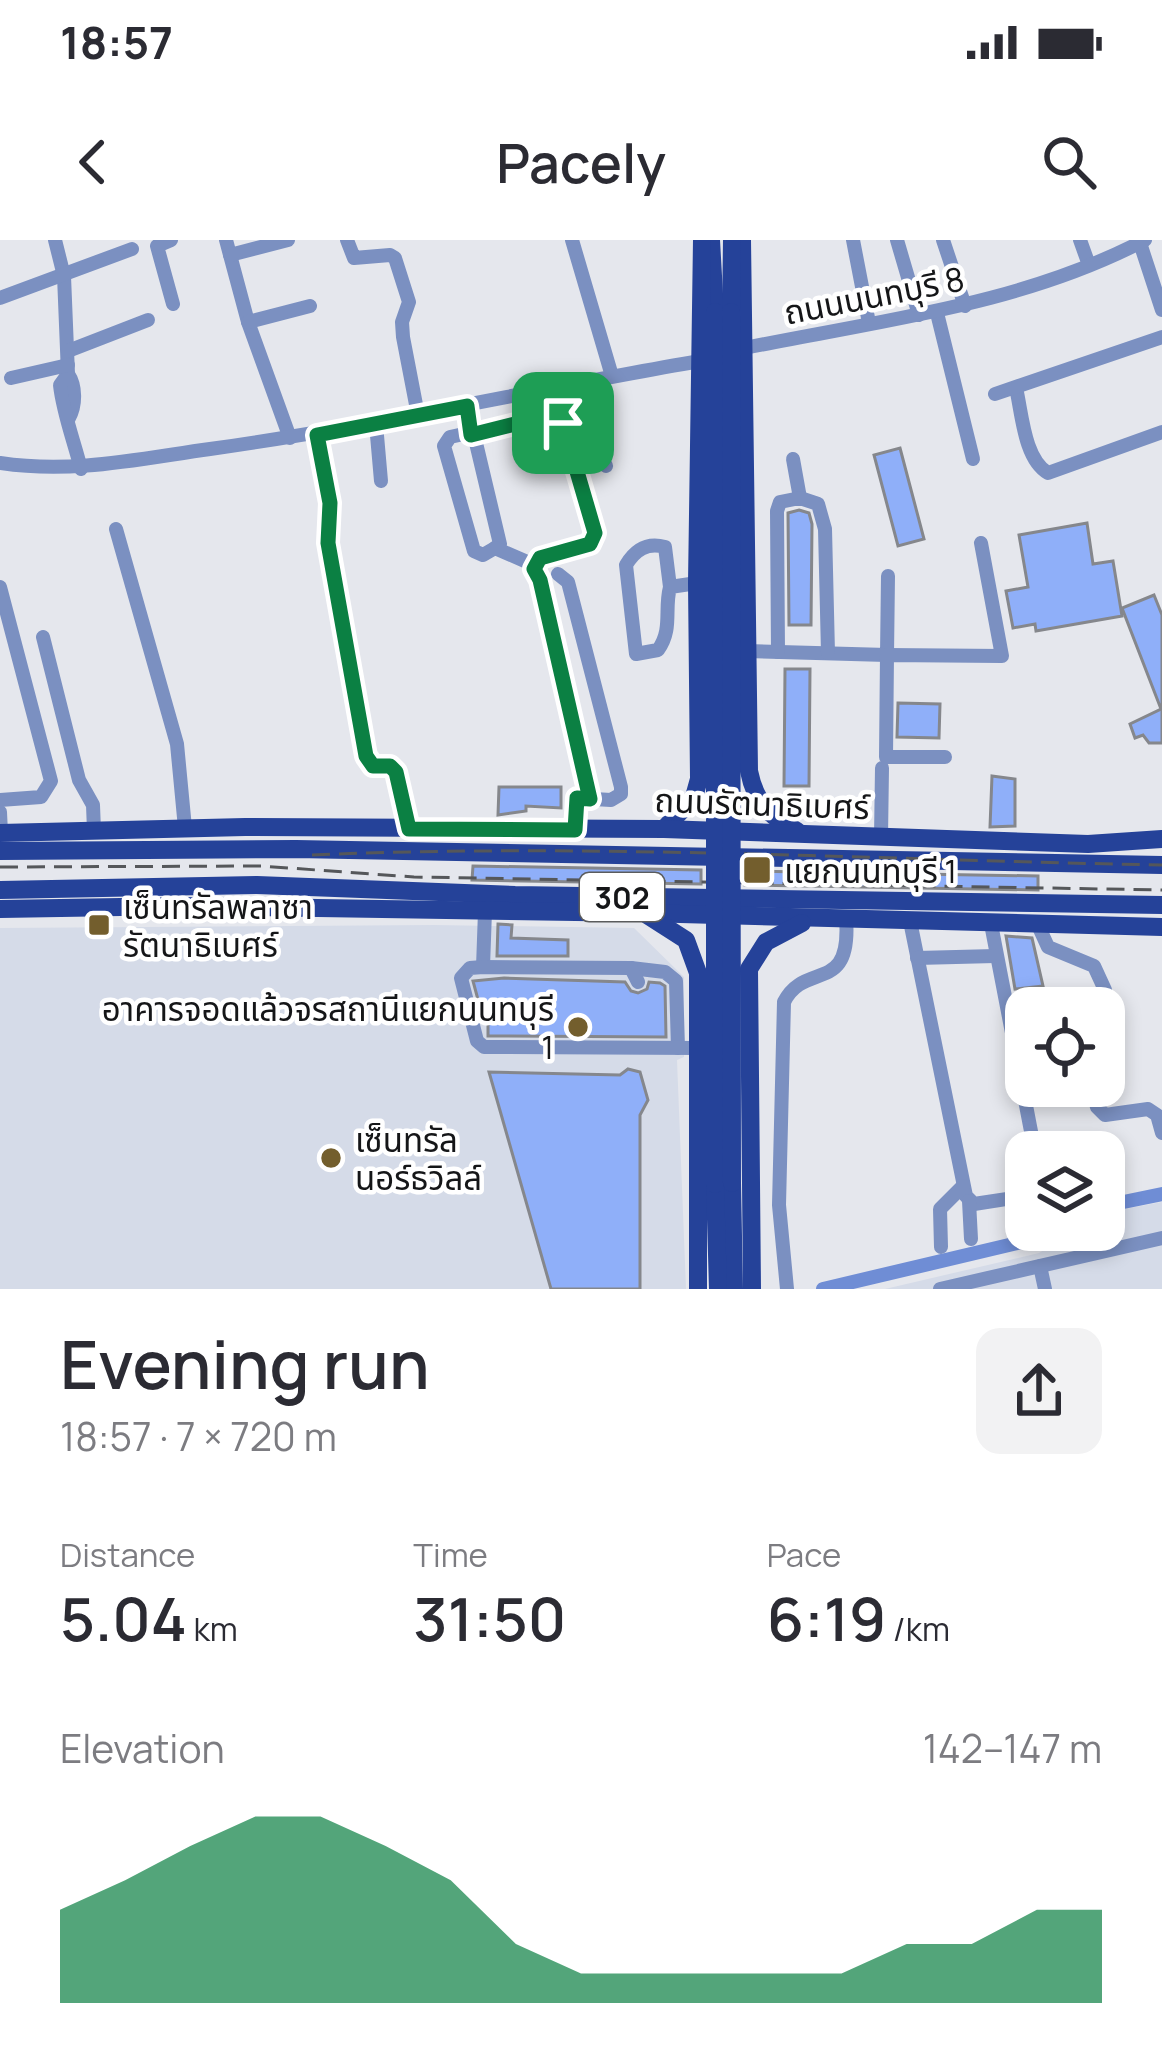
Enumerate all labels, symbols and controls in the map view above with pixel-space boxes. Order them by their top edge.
text: 18:57 [60,11,173,73]
text: Pacely [496,125,666,199]
icon: back [60,129,126,195]
icon: search [1036,129,1102,195]
street label: ถนนนนทบุรี 8 [780,255,968,335]
pin [512,372,614,474]
icon: arrive [530,390,596,456]
street label: ถนนรัตนาธิเบศร์ [654,777,872,829]
place label: แยกนนทบุรี 1 [784,848,957,893]
marker: แยกนนทบุรี 1 [741,854,773,886]
road number: 302 [580,873,664,921]
place label: เซ็นทรัลพลาซา รัตนาธิเบศร์ [123,884,313,967]
marker: เซ็นทรัลพลาซา รัตนาธิเบศร์ [86,912,112,938]
place label: อาคารจอดแล้วจรสถานีแยกนนทบุรี 1 [102,986,554,1069]
map controls [1005,987,1125,1251]
button: locate [1005,987,1125,1107]
marker: อาคารจอดแล้วจรสถานีแยกนนทบุรี 1 [565,1014,591,1040]
place label: เซ็นทรัล นอร์ธวิลล์ [355,1117,482,1200]
button: layers [1005,1131,1125,1251]
marker: เซ็นทรัล นอร์ธวิลล์ [318,1145,344,1171]
text: Evening run [60,1319,430,1409]
button: share [976,1328,1102,1454]
text: 18:57 · 7 × 720 m [60,1409,337,1463]
text: Distance [60,1532,195,1577]
text: Time [413,1532,488,1577]
text: Pace [767,1532,841,1577]
text: 5.04 [60,1577,187,1659]
text: 31:50 [413,1577,566,1659]
text: 6:19 [767,1577,886,1659]
text: km [187,1606,238,1651]
text: /km [886,1606,950,1651]
text: Elevation [60,1721,225,1775]
text: 142–147 m [923,1721,1102,1775]

